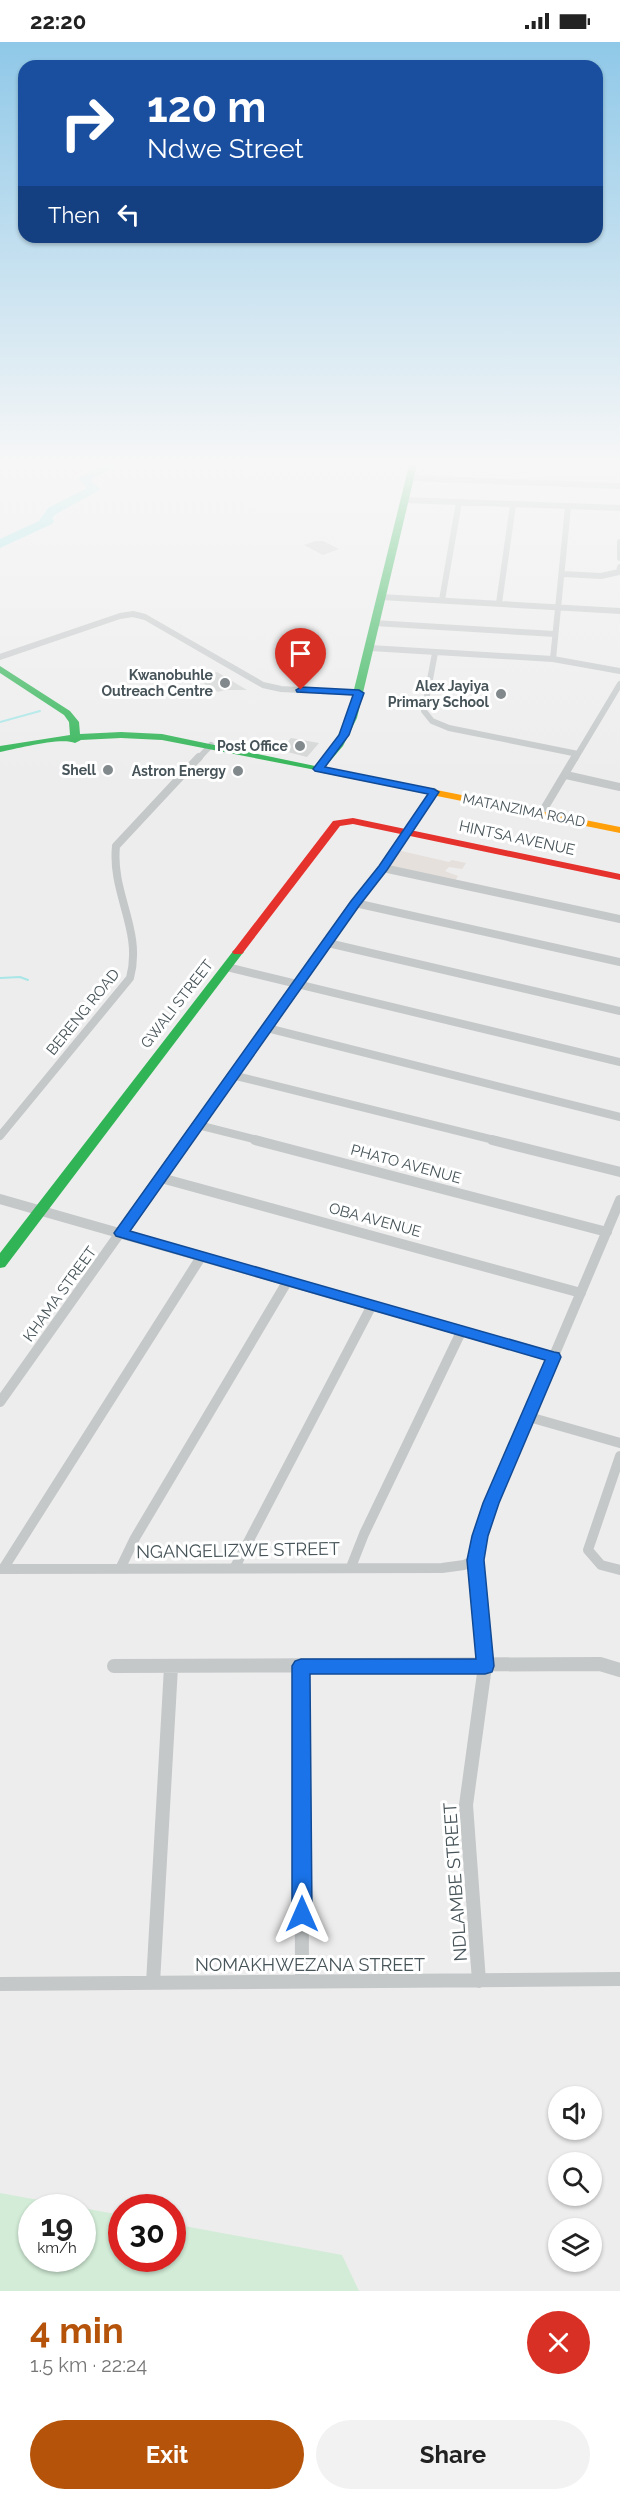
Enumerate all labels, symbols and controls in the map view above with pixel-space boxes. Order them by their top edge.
text: 22:20 [30,8,86,34]
text: 120 m [147,83,266,132]
icon: right [48,84,126,162]
text: Ndwe Street [147,133,303,164]
icon: left [112,198,145,231]
text: Then [48,202,100,228]
pin [275,628,326,690]
icon: arrive [284,637,317,670]
place label: Kwanobuhle Outreach Centre [101,667,214,699]
marker: Kwanobuhle Outreach Centre [218,676,232,690]
place label: Alex Jayiya Primary School [388,678,490,710]
marker: Alex Jayiya Primary School [494,687,508,701]
place label: Post Office [217,738,289,754]
marker: Post Office [293,739,307,753]
place label: Shell [62,762,97,778]
marker: Shell [101,763,115,777]
place label: Astron Energy [132,763,226,779]
marker: Astron Energy [231,764,245,778]
street label: MATANZIMA ROAD [461,790,587,830]
street label: HINTSA AVENUE [457,817,577,859]
street label: GWALI STREET [137,956,217,1052]
street label: BERENG ROAD [43,965,123,1059]
street label: PHATO AVENUE [349,1141,463,1187]
street label: OBA AVENUE [327,1199,423,1241]
street label: KHAMA STREET [20,1243,100,1345]
street label: NGANGELIZWE STREET [136,1538,340,1562]
street label: NDLAMBE STREET [439,1802,471,1962]
position arrow [270,1882,334,1946]
street label: NOMAKHWEZANA STREET [195,1954,425,1975]
map controls [548,2086,602,2272]
button: sound [548,2086,602,2140]
button: search [548,2152,602,2206]
speed limit sign: 30 [108,2194,186,2272]
text: 19 [41,2208,73,2243]
button: layers [548,2218,602,2272]
text: km/h [37,2239,77,2257]
text: 4 min [30,2309,124,2351]
button: close [527,2311,590,2374]
text: 1.5 km · 22:24 [30,2353,147,2377]
button: Exit [30,2420,304,2489]
button: Share [316,2420,590,2489]

